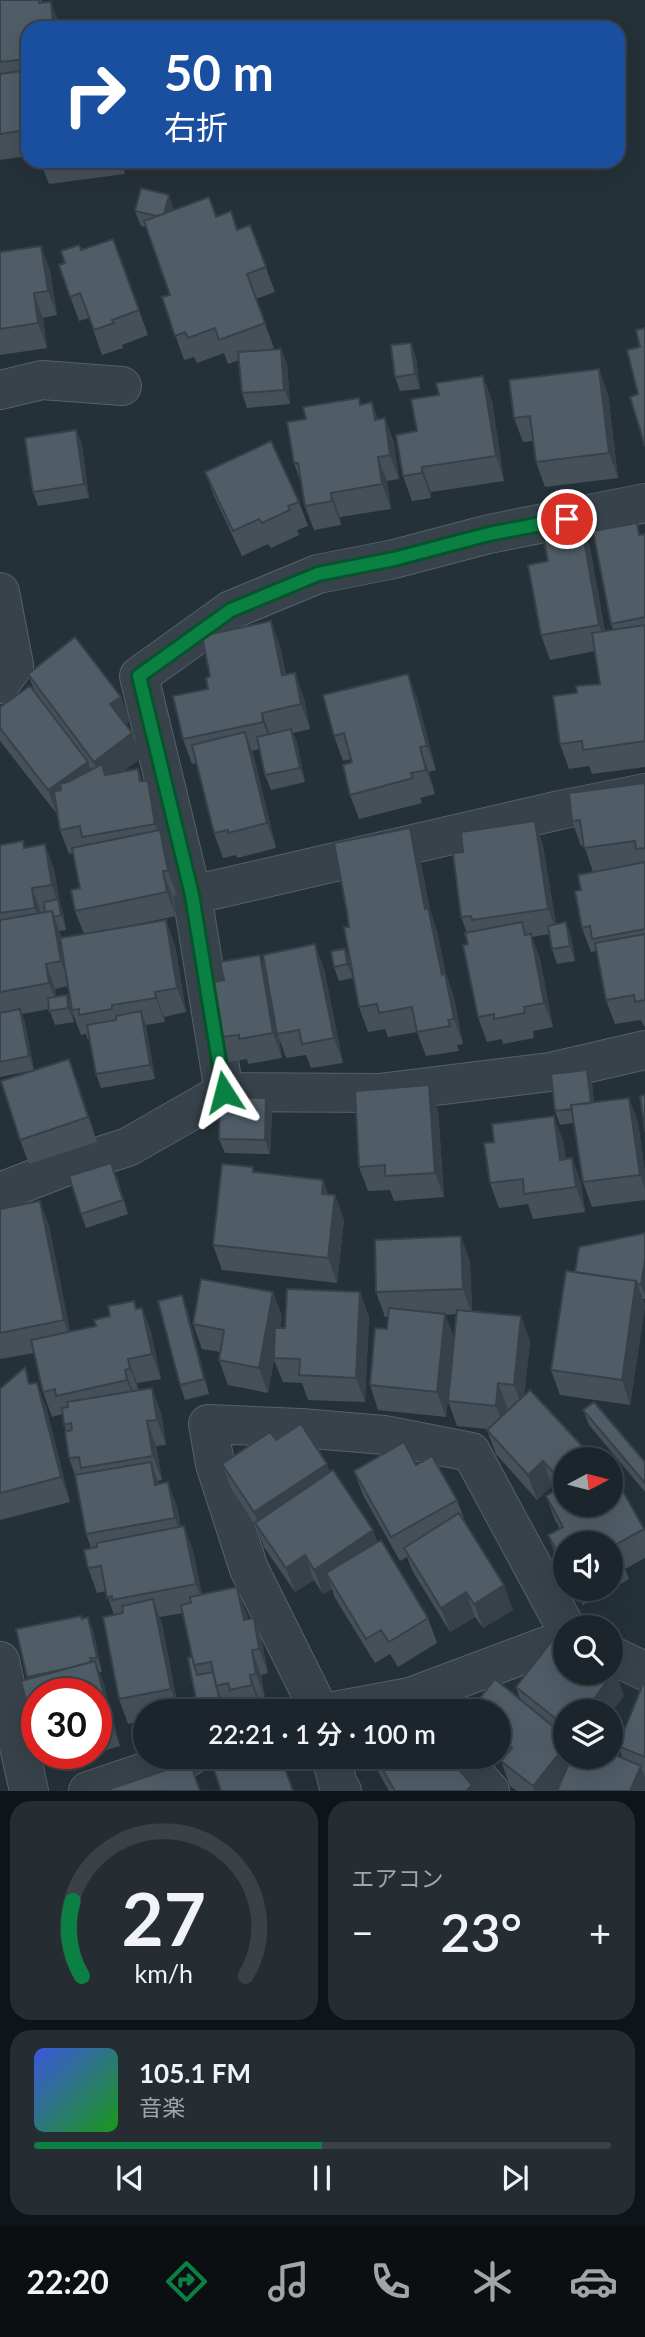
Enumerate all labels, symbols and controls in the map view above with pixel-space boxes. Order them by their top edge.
text: 50 m [164,43,274,101]
icon: right [49,49,140,140]
text: 右折 [164,107,228,146]
pin [537,489,597,549]
icon: arrive [548,500,586,538]
position arrow [187,1055,261,1129]
north arrow [553,1447,623,1517]
map controls [553,1447,623,1769]
button: sound [553,1531,623,1601]
button: search [553,1615,623,1685]
speed limit sign: 30 [21,1678,112,1769]
button: layers [553,1699,623,1769]
text: 22:21 · 1 分 · 100 m [208,1718,436,1750]
text: エアコン [352,1864,444,1892]
text: 27 [122,1875,206,1963]
text: 23° [440,1901,522,1963]
text: − [352,1909,374,1955]
text: + [589,1909,611,1955]
text: km/h [134,1958,193,1988]
text: 105.1 FM [139,2057,251,2089]
text: 音楽 [139,2093,185,2121]
icon: previous [111,2159,149,2197]
icon: pause [303,2159,341,2197]
icon: next [496,2159,534,2197]
icon: directions [162,2257,211,2306]
icon: music [264,2257,313,2306]
icon: phone [366,2257,415,2306]
icon: climate [468,2257,517,2306]
icon: car [569,2257,618,2306]
text: 22:20 [26,2262,109,2301]

